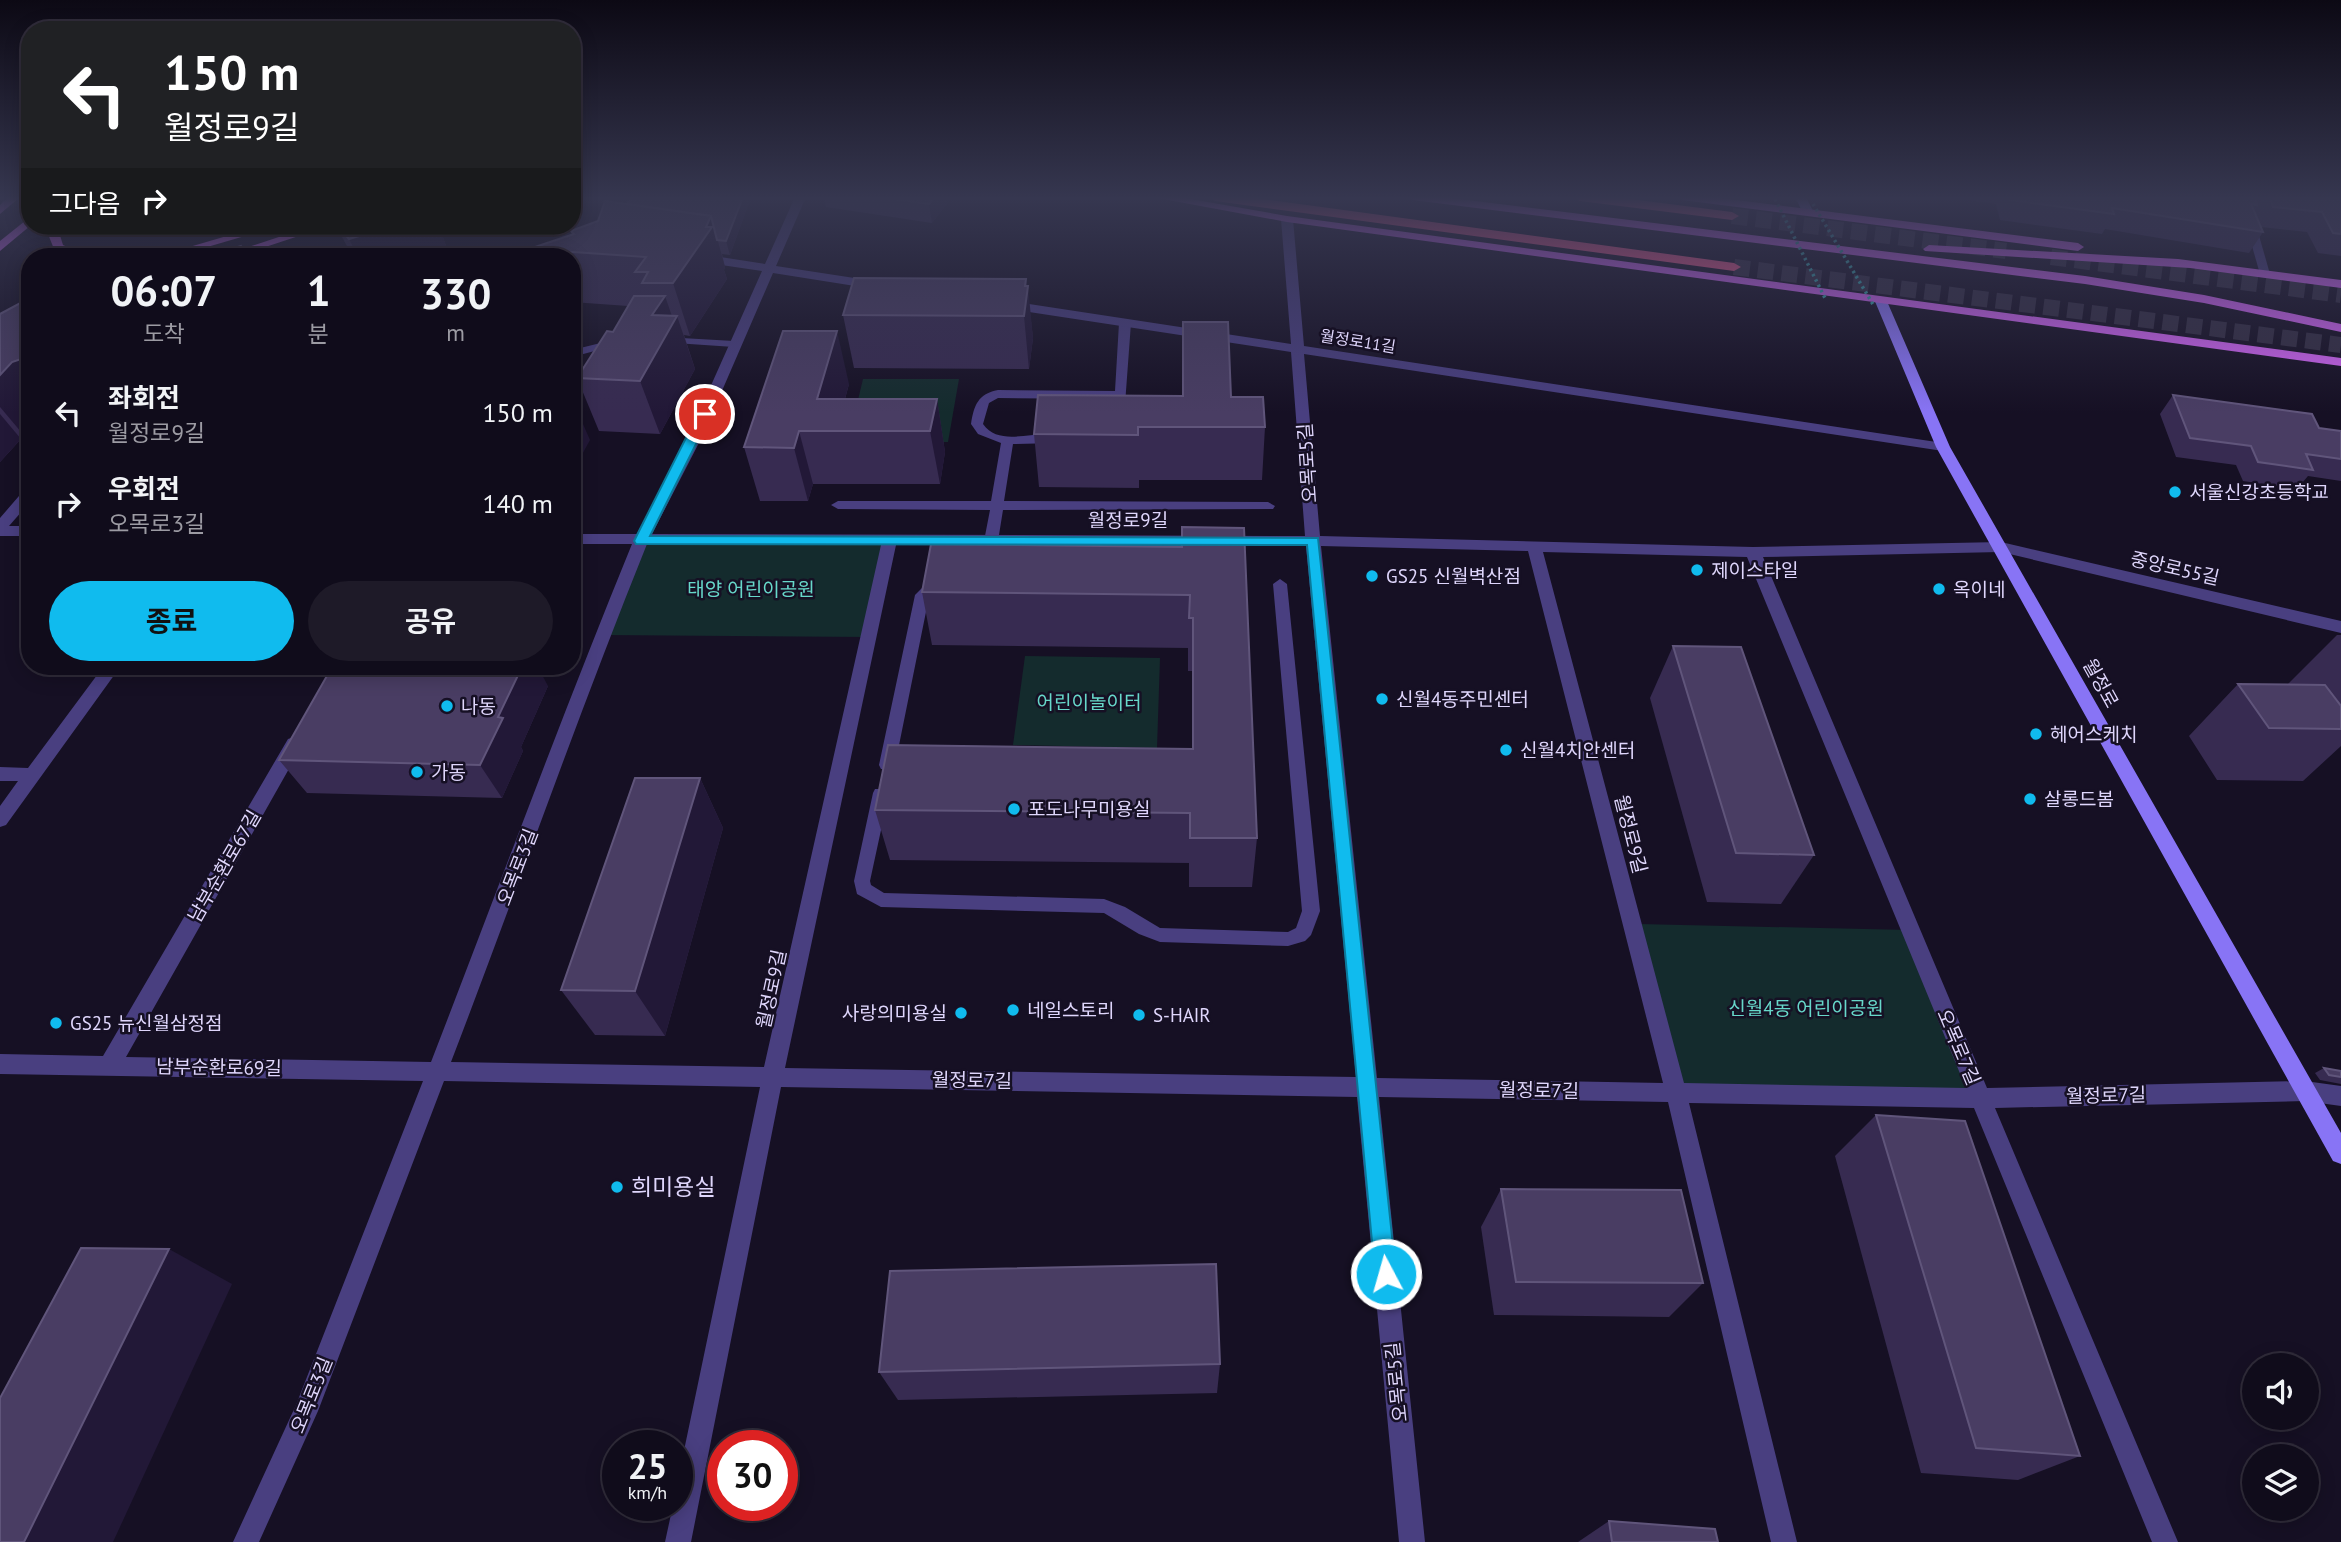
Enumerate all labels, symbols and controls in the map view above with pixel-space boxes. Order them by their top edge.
text: 150 m [164,40,299,104]
icon: left [49,49,140,140]
text: 월정로9길 [164,106,299,148]
icon: right [135,182,173,220]
text: 그다음 [49,187,121,220]
text: 06:07 [111,263,217,318]
text: 1 [307,263,330,318]
text: 330 [420,266,491,321]
text: m [446,318,465,347]
text: 도착 [143,319,185,348]
text: 분 [308,319,329,348]
street label: 월정로11길 [1319,325,1397,357]
text: 좌회전 [108,381,180,414]
pin [675,384,735,444]
icon: left [49,394,87,432]
icon: arrive [686,395,724,433]
text: 150 m [482,396,553,429]
text: 월정로9길 [108,418,205,447]
street label: 오목로5길 [1292,422,1322,504]
text: 우회전 [108,472,180,505]
place label: 서울신강초등학교 [2189,480,2329,504]
marker: 서울신강초등학교 [2167,484,2183,500]
icon: right [49,485,87,523]
text: 140 m [482,487,553,520]
street label: 월정로9길 [1088,508,1168,532]
text: 오목로3길 [108,509,205,538]
street label: 중앙로55길 [2128,546,2222,590]
place label: 제이스타일 [1711,558,1798,582]
marker: 제이스타일 [1689,562,1705,578]
place label: GS25 신월벽산점 [1386,564,1521,588]
marker: GS25 신월벽산점 [1364,568,1380,584]
park label: 태양 어린이공원 [687,577,815,601]
place label: 옥이네 [1953,577,2005,601]
button: 종료 [49,581,294,661]
button: 공유 [308,581,553,661]
marker: 옥이네 [1931,581,1947,597]
street label: 월정로 [2078,654,2124,712]
place label: 신월4동주민센터 [1396,687,1529,711]
park label: 어린이놀이터 [1037,690,1141,714]
marker: 신월4동주민센터 [1374,691,1390,707]
place label: 나동 [461,694,496,718]
marker: 나동 [439,698,455,714]
place label: 헤어스케치 [2050,722,2137,746]
marker: 헤어스케치 [2028,726,2044,742]
place label: 신월4치안센터 [1520,738,1635,762]
marker: 신월4치안센터 [1498,742,1514,758]
place label: 가동 [431,760,466,784]
marker: 가동 [409,764,425,780]
place label: 살롱드봄 [2044,787,2114,811]
marker: 살롱드봄 [2022,791,2038,807]
street label: 월정로9길 [1610,792,1652,876]
place label: 포도나무미용실 [1028,797,1150,821]
marker: 포도나무미용실 [1006,801,1022,817]
street label: 남부순환로67길 [182,806,266,926]
street label: 오목로3길 [491,825,543,909]
street label: 월정로9길 [751,947,791,1031]
park label: 신월4동 어린이공원 [1728,996,1884,1020]
place label: 네일스토리 [1027,998,1114,1022]
place label: 사랑의미용실 [842,1001,947,1025]
marker: 네일스토리 [1005,1002,1021,1018]
place label: S-HAIR [1153,1003,1211,1027]
marker: 사랑의미용실 [953,1005,969,1021]
street label: 오목로7길 [1932,1005,1986,1089]
marker: S-HAIR [1131,1007,1147,1023]
place label: GS25 뉴신월삼정점 [70,1011,222,1035]
marker: GS25 뉴신월삼정점 [48,1015,64,1031]
street label: 남부순환로69길 [156,1054,282,1080]
street label: 월정로7길 [932,1067,1012,1093]
street label: 월정로7길 [1499,1077,1579,1103]
street label: 월정로7길 [2066,1082,2146,1108]
place label: 희미용실 [631,1172,716,1201]
marker: 희미용실 [609,1179,625,1195]
position arrow [1349,1237,1423,1311]
street label: 오목로5길 [1380,1341,1412,1423]
street label: 오목로3길 [285,1353,337,1437]
map controls [2242,1353,2319,1521]
button: sound [2242,1353,2319,1430]
speed limit sign: 30 [707,1430,798,1521]
text: 25 [628,1443,667,1489]
button: layers [2242,1444,2319,1521]
text: km/h [628,1481,667,1504]

